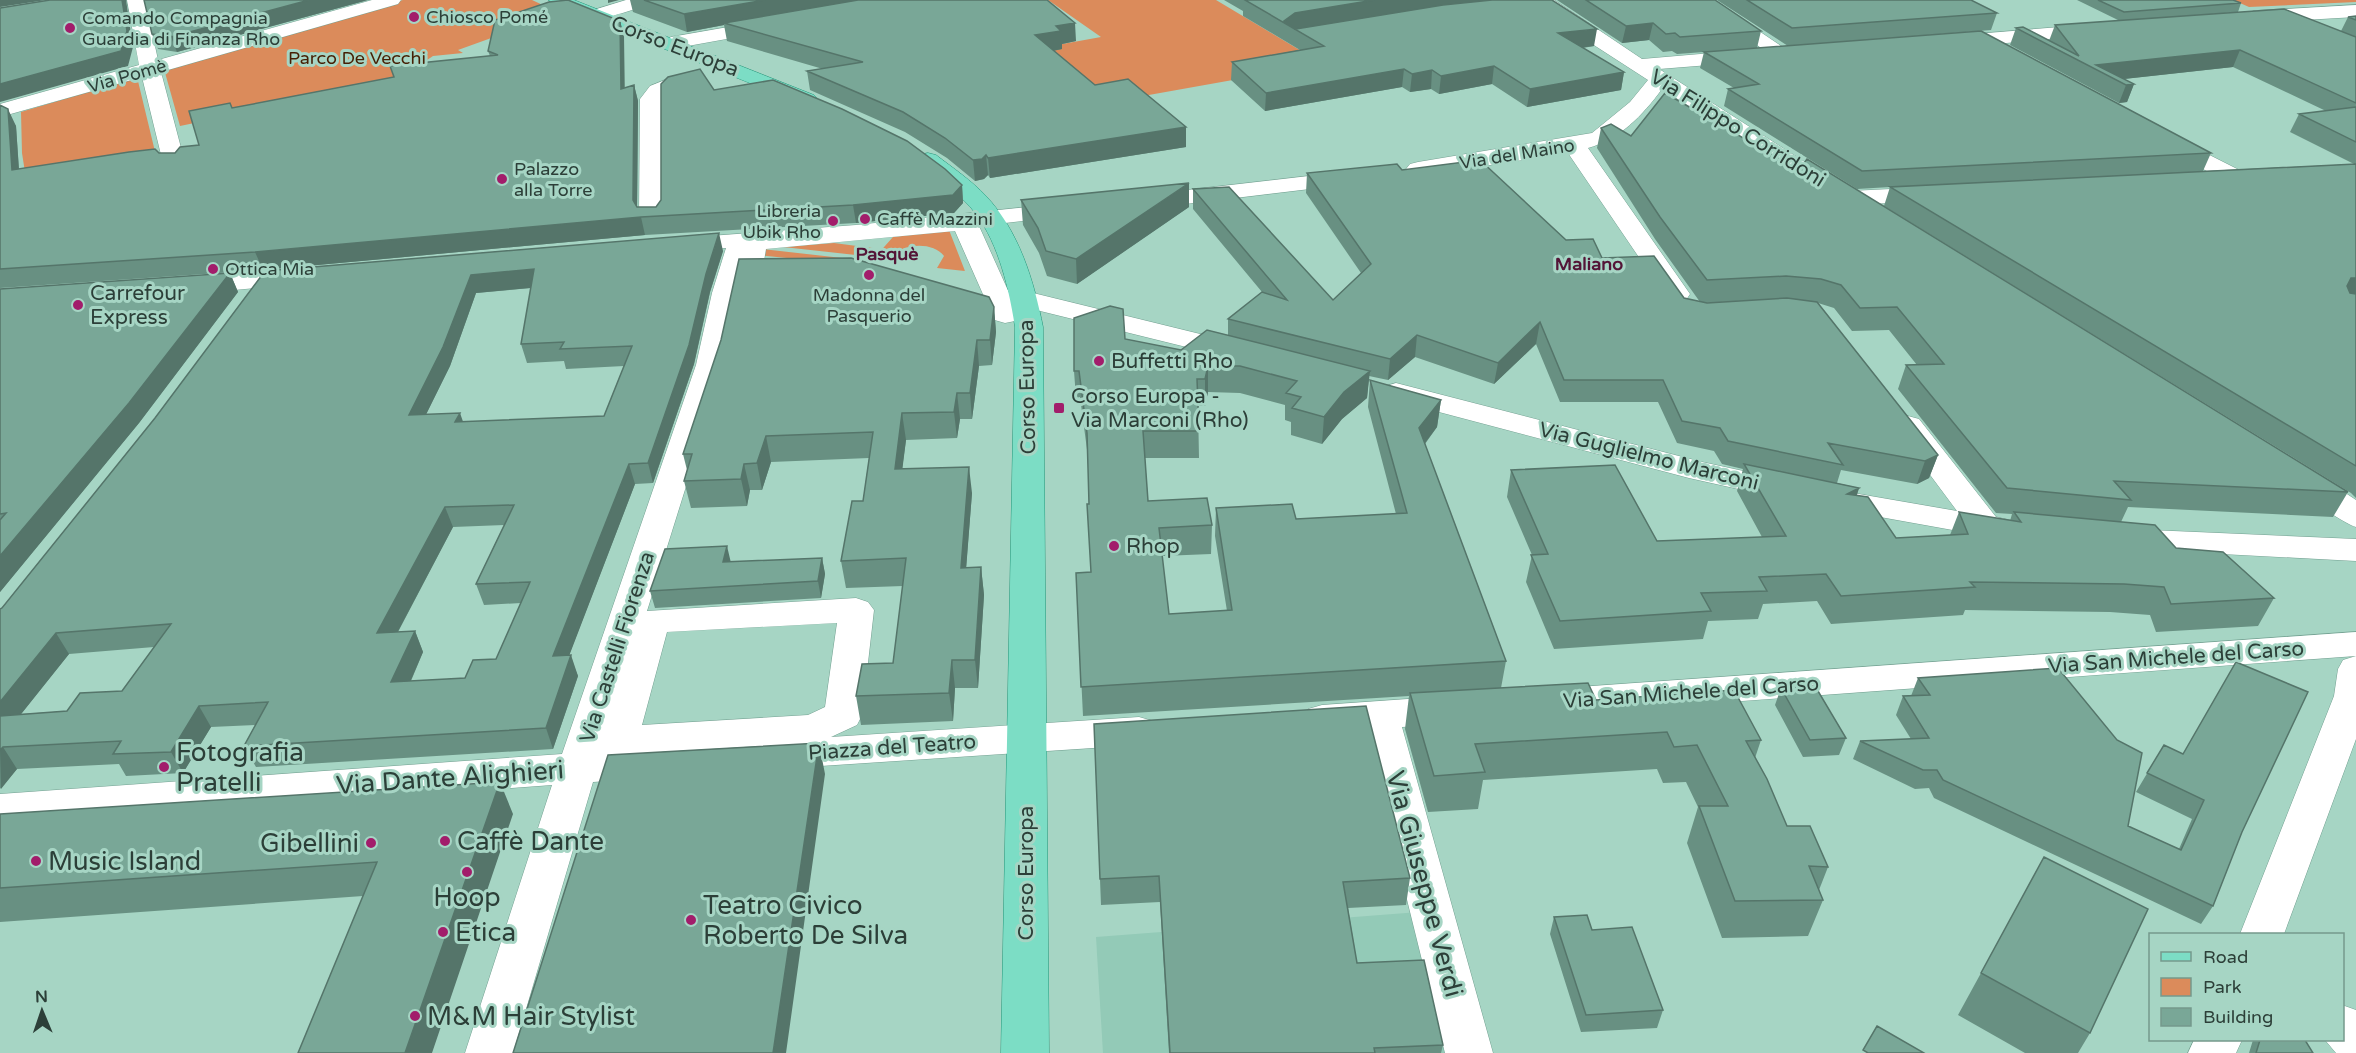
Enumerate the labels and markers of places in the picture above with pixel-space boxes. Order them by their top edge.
place label: Chiosco Pomé [426,6,548,28]
place label: Comando Compagnia Guardia di Finanza Rho [82,7,280,50]
marker: Chiosco Pomé [407,10,421,24]
marker: Comando Compagnia Guardia di Finanza Rho [63,21,77,35]
place label: Palazzo alla Torre [514,158,592,201]
marker: Palazzo alla Torre [495,172,509,186]
place label: Libreria Ubik Rho [743,200,821,243]
place label: Caffè Mazzini [877,208,993,230]
marker: Caffè Mazzini [858,212,872,226]
marker: Libreria Ubik Rho [826,214,840,228]
place label: Ottica Mia [225,258,314,280]
marker: Ottica Mia [206,262,220,276]
marker: Madonna del Pasquerio [862,268,876,282]
place label: Carrefour Express [90,281,185,330]
place label: Madonna del Pasquerio [813,284,925,327]
marker: Carrefour Express [71,298,85,312]
place label: Buffetti Rho [1111,349,1233,374]
marker: Buffetti Rho [1092,354,1106,368]
place label: Corso Europa - Via Marconi (Rho) [1071,384,1249,433]
marker: Corso Europa - Via Marconi (Rho) [1052,401,1066,415]
place label: Rhop [1126,534,1180,559]
marker: Rhop [1107,539,1121,553]
place label: Fotografia Pratelli [176,737,304,798]
marker: Fotografia Pratelli [157,760,171,774]
place label: Caffè Dante [457,826,604,857]
place label: Gibellini [260,828,359,859]
marker: Caffè Dante [438,834,452,848]
marker: Gibellini [364,836,378,850]
place label: Music Island [48,846,201,877]
marker: Music Island [29,854,43,868]
marker: Hoop [460,865,474,879]
place label: Hoop [433,882,501,913]
place label: Teatro Civico Roberto De Silva [703,890,908,951]
marker: Teatro Civico Roberto De Silva [684,913,698,927]
place label: Etica [455,917,516,948]
marker: Etica [436,925,450,939]
place label: M&M Hair Stylist [427,1001,635,1032]
marker: M&M Hair Stylist [408,1009,422,1023]

